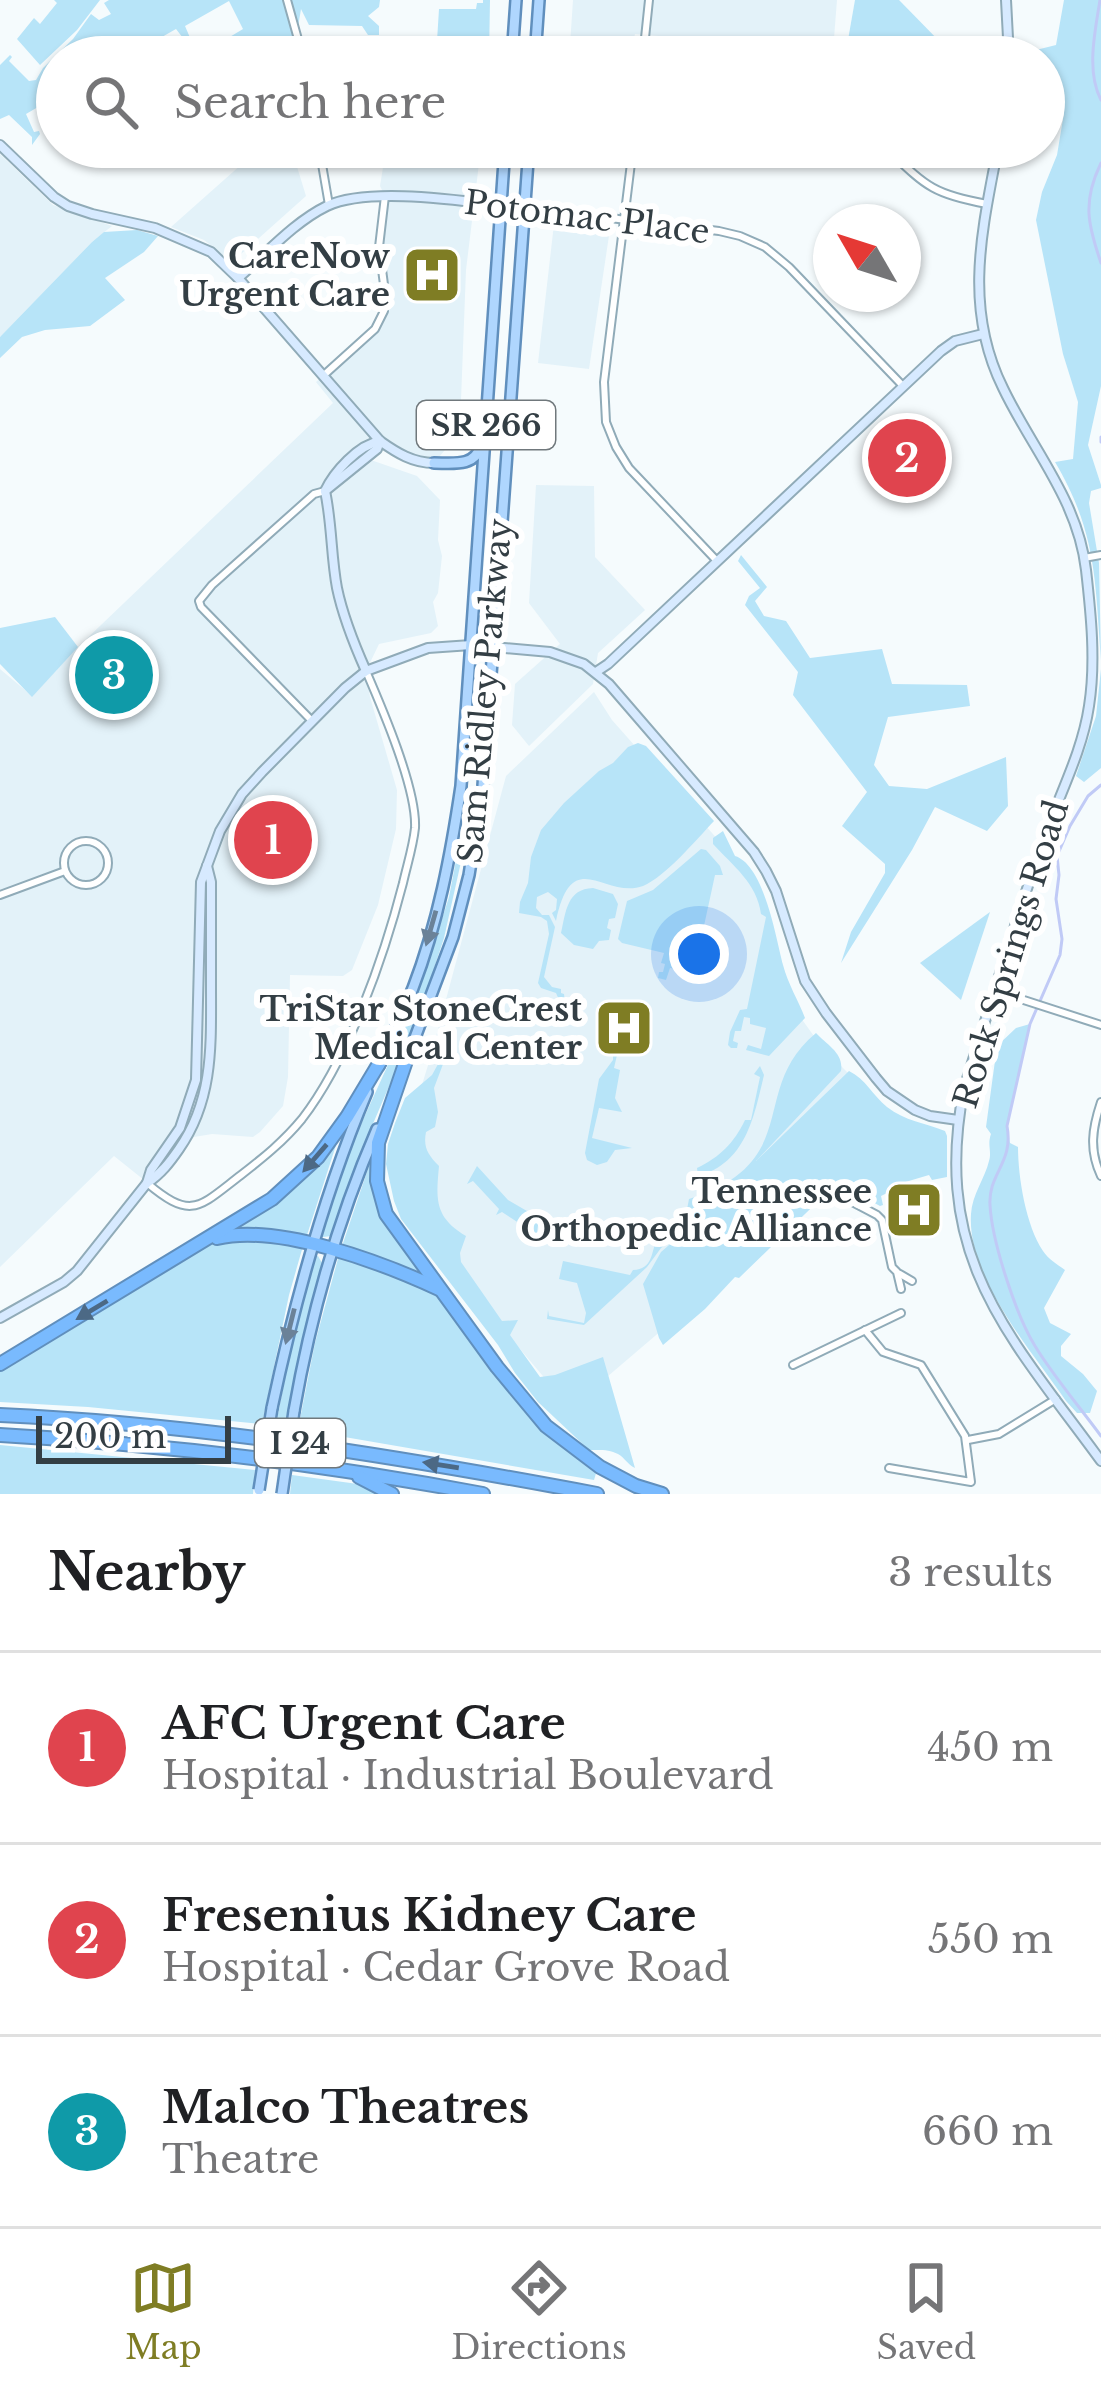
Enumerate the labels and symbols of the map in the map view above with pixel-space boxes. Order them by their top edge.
street label: Potomac Place [462,182,712,252]
north arrow [813,204,921,312]
place label: CareNow Urgent Care [179,236,391,315]
hospital icon: CareNow Urgent Care [401,244,463,306]
road number: SR 266 [417,401,555,449]
pin: 2 [868,413,946,503]
street label: Sam Ridley Parkway [450,517,520,865]
pin: 3 [75,630,153,720]
pin: 1 [234,795,312,885]
street label: Rock Springs Road [945,795,1077,1113]
one-way arrow [421,910,440,947]
your location [669,924,729,984]
place label: TriStar StoneCrest Medical Center [259,989,583,1068]
hospital icon: TriStar StoneCrest Medical Center [593,997,655,1059]
one-way arrow [302,1143,328,1173]
place label: Tennessee Orthopedic Alliance [520,1171,872,1250]
hospital icon: Tennessee Orthopedic Alliance [883,1179,945,1241]
one-way arrow [75,1299,109,1320]
one-way arrow [280,1308,299,1345]
scale bar [36,1410,231,1463]
road number: I 24 [255,1419,345,1467]
one-way arrow [422,1456,459,1475]

